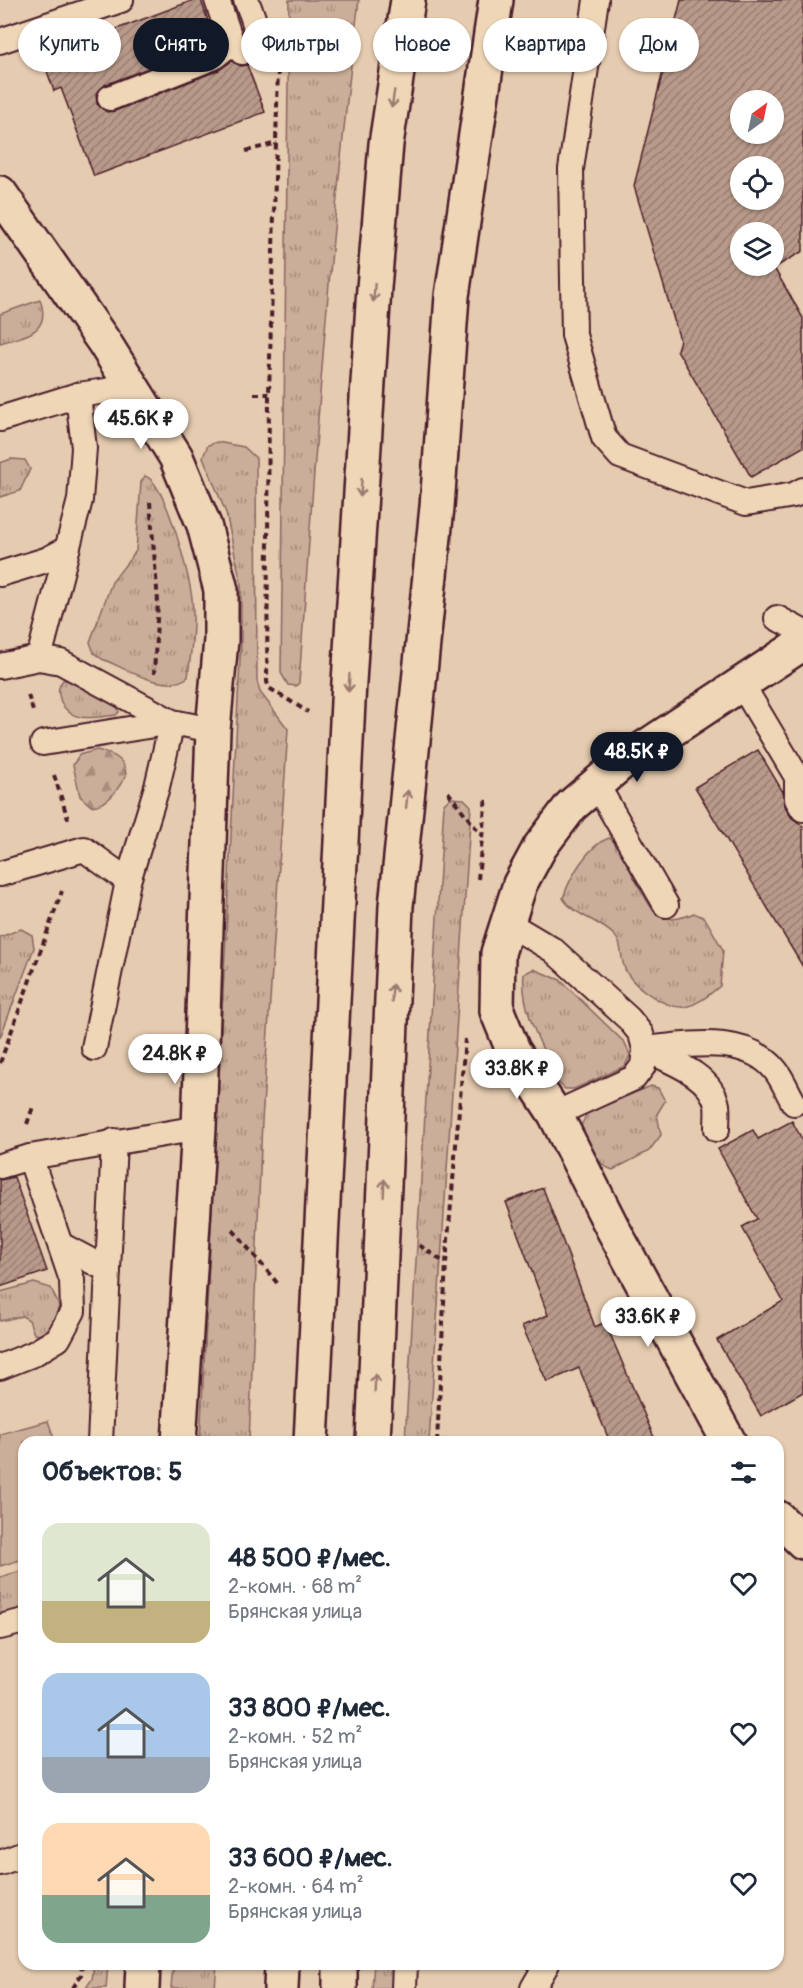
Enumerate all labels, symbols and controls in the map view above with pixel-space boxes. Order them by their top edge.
chip: Купить [18,18,121,72]
chip: Снять [133,18,229,72]
chip: Фильтры [241,18,361,72]
chip: Новое [373,18,471,72]
chip: Квартира [483,18,607,72]
chip: Дом [619,18,699,72]
one-way arrow [387,89,398,109]
north arrow [730,90,784,144]
map controls [730,90,784,276]
button: locate [730,156,784,210]
button: layers [730,222,784,276]
one-way arrow [368,283,379,303]
pin: 45.6K ₽ [86,399,196,450]
text: 45.6K ₽ [108,406,174,431]
one-way arrow [356,478,367,497]
one-way arrow [343,672,354,692]
pin: 48.5K ₽ [582,732,692,783]
text: 48.5K ₽ [604,739,670,764]
one-way arrow [402,790,413,810]
one-way arrow [387,984,398,1004]
pin: 24.8K ₽ [120,1034,230,1085]
text: 24.8K ₽ [142,1041,208,1066]
pin: 33.8K ₽ [462,1049,572,1100]
text: 33.8K ₽ [484,1056,550,1081]
one-way arrow [378,1179,389,1199]
pin: 33.6K ₽ [593,1297,703,1348]
text: 33.6K ₽ [615,1304,681,1329]
one-way arrow [370,1374,381,1394]
text: Объектов: 5 [42,1456,182,1488]
icon: filters [727,1456,760,1489]
text: 48 500 ₽/мес. [228,1542,391,1574]
icon: home [90,1547,162,1619]
icon: heart [727,1567,760,1600]
text: 2-комн. · 68 m² [228,1574,362,1599]
text: Брянская улица [228,1599,362,1624]
text: 33 800 ₽/мес. [228,1692,391,1724]
icon: home [90,1697,162,1769]
icon: heart [727,1717,760,1750]
text: 2-комн. · 52 m² [228,1724,362,1749]
text: Брянская улица [228,1749,362,1774]
text: 33 600 ₽/мес. [228,1842,393,1874]
icon: home [90,1847,162,1919]
icon: heart [727,1867,760,1900]
text: 2-комн. · 64 m² [228,1874,364,1899]
text: Брянская улица [228,1899,362,1924]

